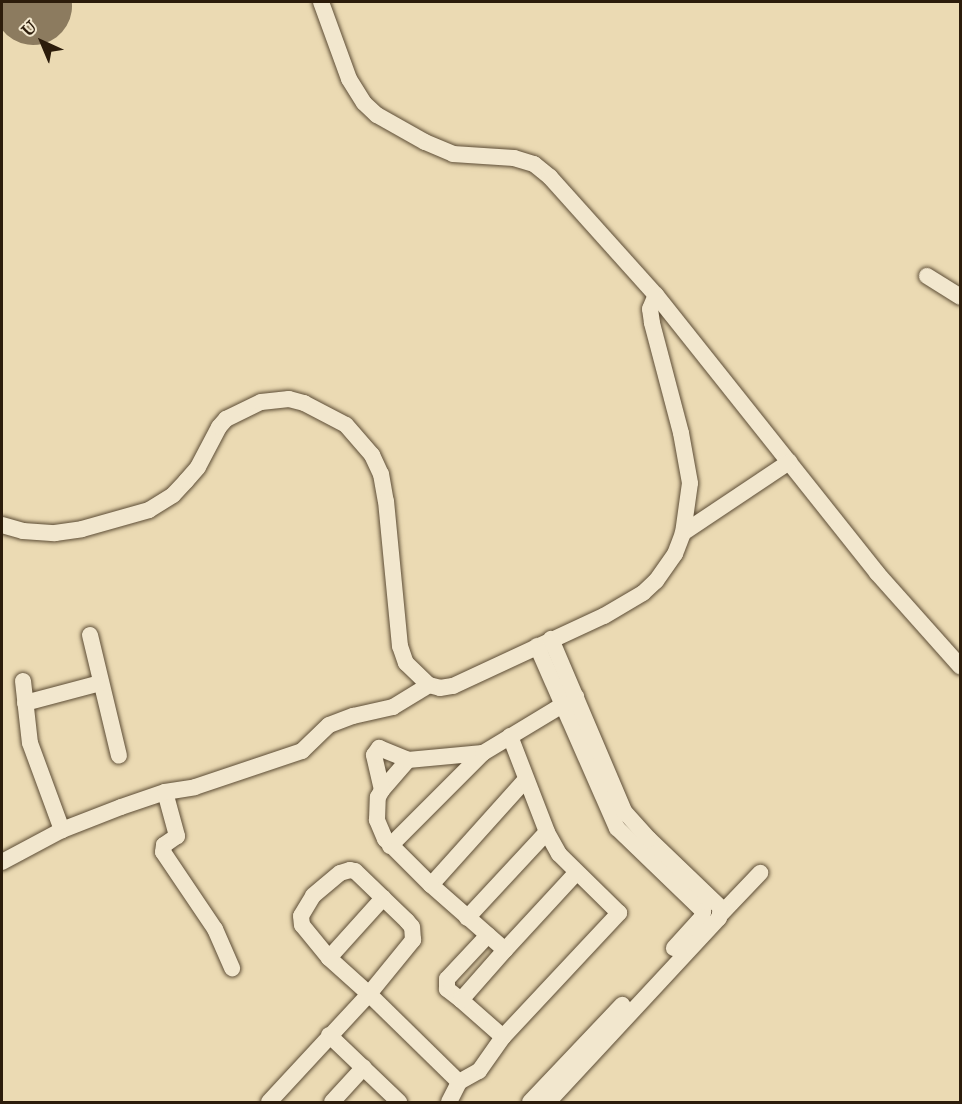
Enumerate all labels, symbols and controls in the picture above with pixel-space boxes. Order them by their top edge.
north arrow [12,12,72,72]
text: U [18,17,41,41]

